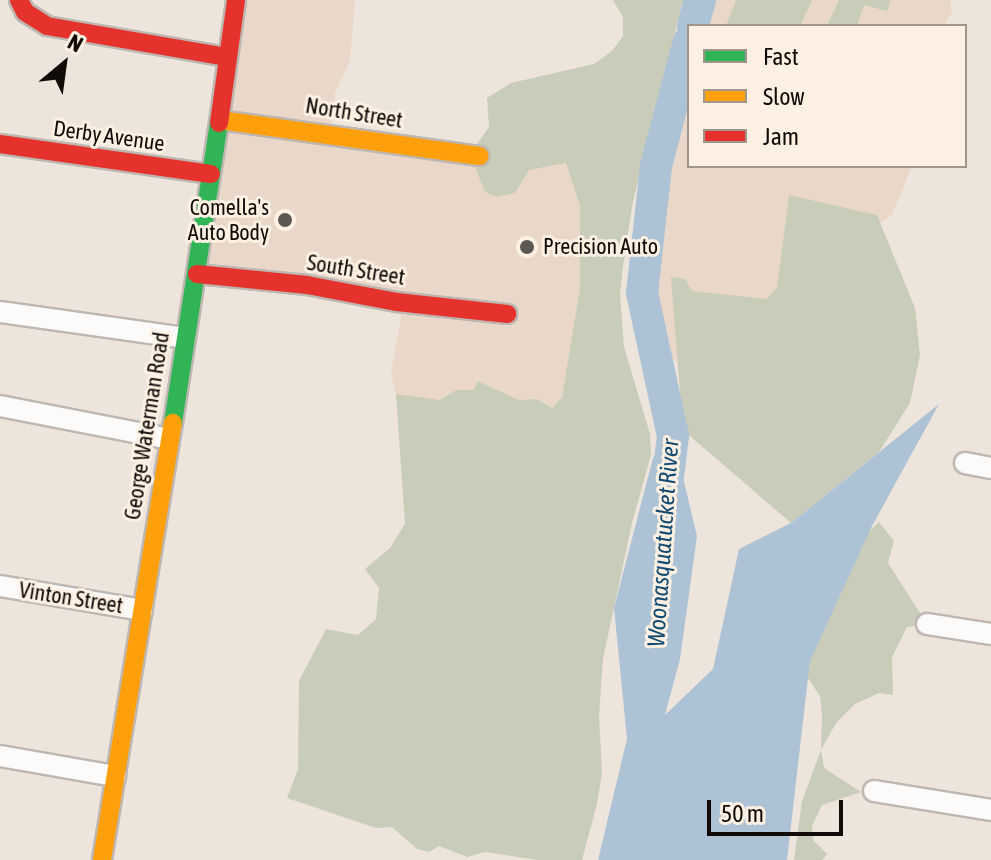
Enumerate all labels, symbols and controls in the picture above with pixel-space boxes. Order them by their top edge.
north arrow [24,24,104,104]
legend [687,24,967,168]
text: N [64,28,88,58]
text: Fast [763,43,799,70]
text: Slow [763,83,805,110]
street label: North Street [304,92,404,134]
street label: Derby Avenue [52,115,166,157]
text: Jam [763,123,799,150]
place label: Comella's Auto Body [188,194,269,246]
marker: Comella's Auto Body [276,211,294,229]
place label: Precision Auto [543,234,658,260]
marker: Precision Auto [518,238,536,256]
street label: South Street [305,249,407,291]
street label: George Waterman Road [119,330,175,522]
water label: Woonasquatucket River [641,438,685,648]
street label: Vinton Street [17,577,125,619]
scale bar [711,784,847,834]
text: 50 m [721,800,764,827]

